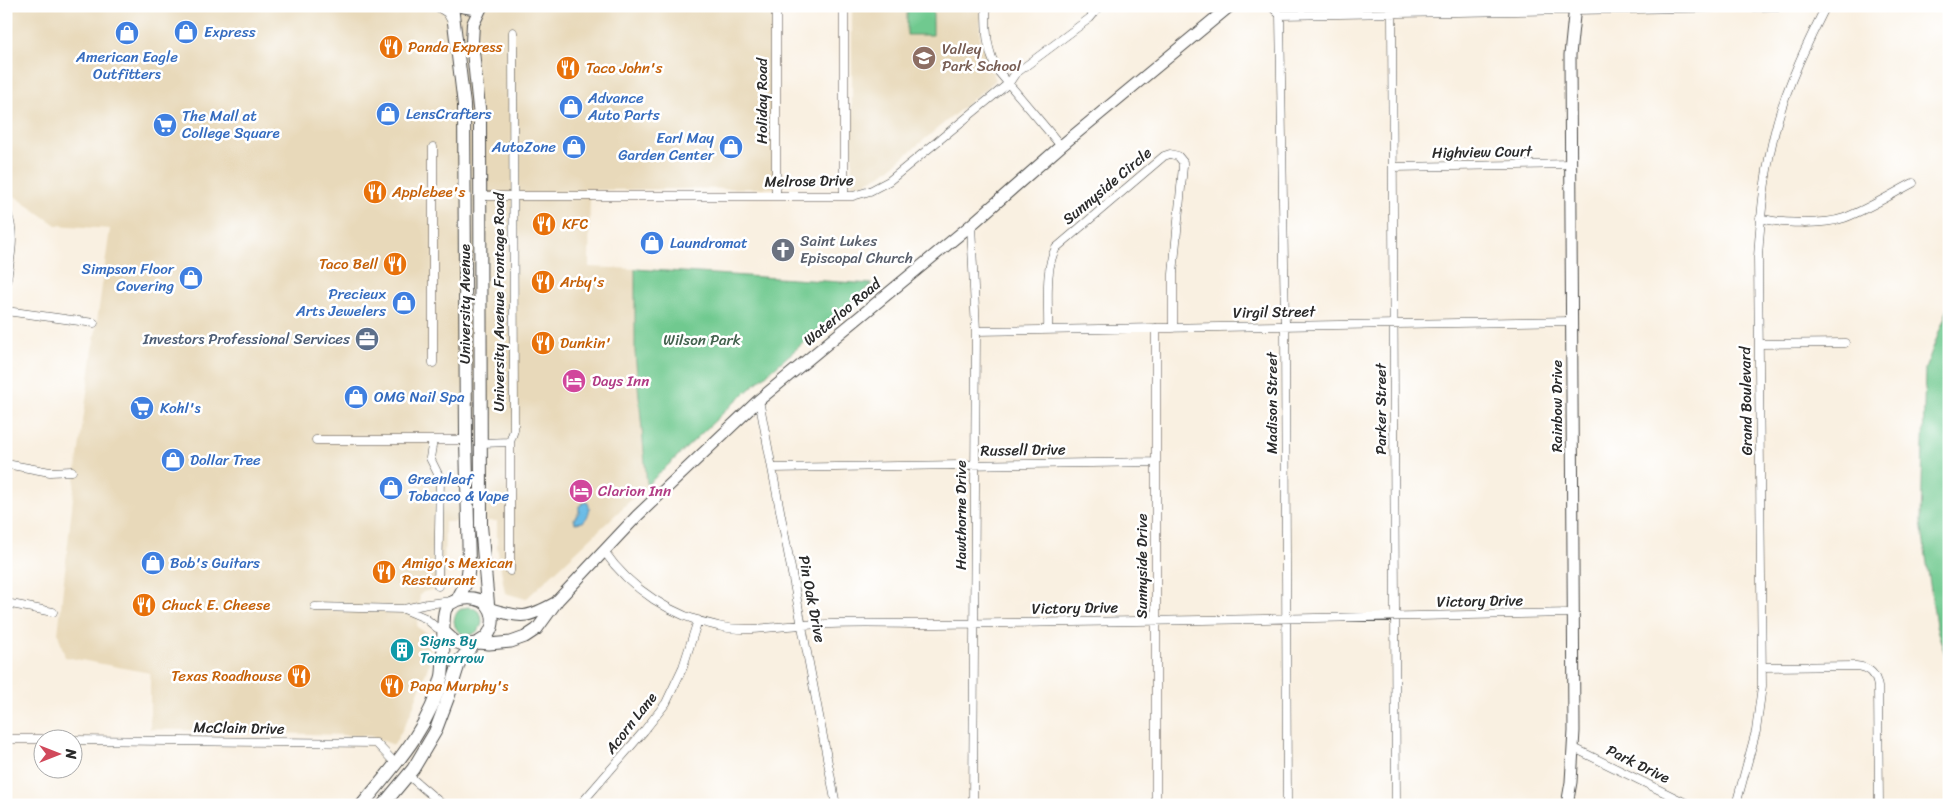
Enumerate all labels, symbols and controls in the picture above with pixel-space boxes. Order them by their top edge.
shop icon: Express [173,19,199,45]
place label: Express [204,19,256,45]
shop icon: American Eagle Outfitters [114,20,140,46]
restaurant icon: Panda Express [378,34,404,60]
place label: Panda Express [408,34,502,60]
place label: Valley Park School [942,36,1022,79]
place label: American Eagle Outfitters [75,44,178,87]
school or university icon: Valley Park School [911,45,937,71]
restaurant icon: Taco John's [555,55,581,81]
place label: Taco John's [586,55,663,81]
street label: Holiday Road [749,57,775,144]
place label: Advance Auto Parts [587,85,660,128]
shop icon: Advance Auto Parts [558,94,584,120]
shop icon: LensCrafters [375,101,401,127]
place label: LensCrafters [406,101,492,127]
place label: The Mall at College Square [182,103,280,146]
supermarket icon: The Mall at College Square [152,112,178,138]
place label: Earl May Garden Center [618,125,715,168]
place label: AutoZone [491,134,556,160]
shop icon: AutoZone [561,134,587,160]
shop icon: Earl May Garden Center [718,134,744,160]
street label: Highview Court [1432,138,1533,166]
street label: Sunnyside Circle [1056,140,1158,231]
street label: Melrose Drive [764,167,854,195]
restaurant icon: Applebee's [362,179,388,205]
place label: Applebee's [391,179,465,205]
street label: University Avenue Frontage Road [486,191,512,411]
restaurant icon: KFC [531,211,557,237]
place label: KFC [562,211,588,237]
place label: Saint Lukes Episcopal Church [800,228,913,271]
shop icon: Laundromat [639,230,665,256]
place label: Laundromat [670,230,748,256]
church icon: Saint Lukes Episcopal Church [770,237,796,263]
street label: University Avenue [452,244,478,364]
place label: Taco Bell [319,251,379,277]
restaurant icon: Taco Bell [382,251,408,277]
place label: Simpson Floor Covering [82,256,175,299]
shop icon: Simpson Floor Covering [178,265,204,291]
restaurant icon: Arby's [530,269,556,295]
place label: Arby's [559,269,604,295]
street label: Waterloo Road [797,271,888,352]
place label: Precieux Arts Jewelers [295,281,386,324]
shop icon: Precieux Arts Jewelers [391,290,417,316]
street label: Virgil Street [1233,298,1316,326]
place label: Investors Professional Services [142,326,350,352]
office icon: Investors Professional Services [354,326,380,352]
park label: Wilson Park [663,327,741,353]
restaurant icon: Dunkin' [530,330,556,356]
place label: Dunkin' [560,330,611,356]
street label: Grand Boulevard [1732,345,1760,456]
street label: Madison Street [1259,351,1285,454]
street label: Rainbow Drive [1544,359,1570,452]
street label: Parker Street [1368,362,1394,455]
hotel icon: Days Inn [561,368,587,394]
place label: Days Inn [592,368,649,394]
shop icon: OMG Nail Spa [343,384,369,410]
place label: OMG Nail Spa [374,384,465,410]
supermarket icon: Kohl's [129,395,155,421]
place label: Kohl's [160,395,202,421]
street label: Russell Drive [980,436,1066,464]
shop icon: Dollar Tree [160,447,186,473]
place label: Dollar Tree [190,447,261,473]
street label: Hawthorne Drive [948,460,974,570]
place label: Greenleaf Tobacco & Vape [408,466,509,509]
shop icon: Greenleaf Tobacco & Vape [378,475,404,501]
hotel icon: Clarion Inn [568,478,594,504]
place label: Clarion Inn [598,478,671,504]
street label: Sunnyside Drive [1129,513,1155,619]
shop icon: Bob's Guitars [140,550,166,576]
place label: Bob's Guitars [170,550,260,576]
place label: Amigo's Mexican Restaurant [401,550,513,593]
street label: Pin Oak Drive [791,553,833,645]
restaurant icon: Amigo's Mexican Restaurant [371,559,397,585]
street label: Victory Drive [1437,587,1524,615]
restaurant icon: Chuck E. Cheese [131,592,157,618]
place label: Chuck E. Cheese [162,592,270,618]
street label: Victory Drive [1032,594,1119,622]
place label: Signs By Tomorrow [420,628,484,671]
building icon: Signs By Tomorrow [389,637,415,663]
place label: Texas Roadhouse [171,663,282,689]
restaurant icon: Texas Roadhouse [286,663,312,689]
restaurant icon: Papa Murphy's [379,673,405,699]
place label: Papa Murphy's [410,673,509,699]
street label: Acorn Lane [598,686,664,761]
street label: McClain Drive [193,714,285,742]
north arrow [32,728,82,778]
street label: Park Drive [1602,737,1674,791]
text: N [58,748,83,759]

